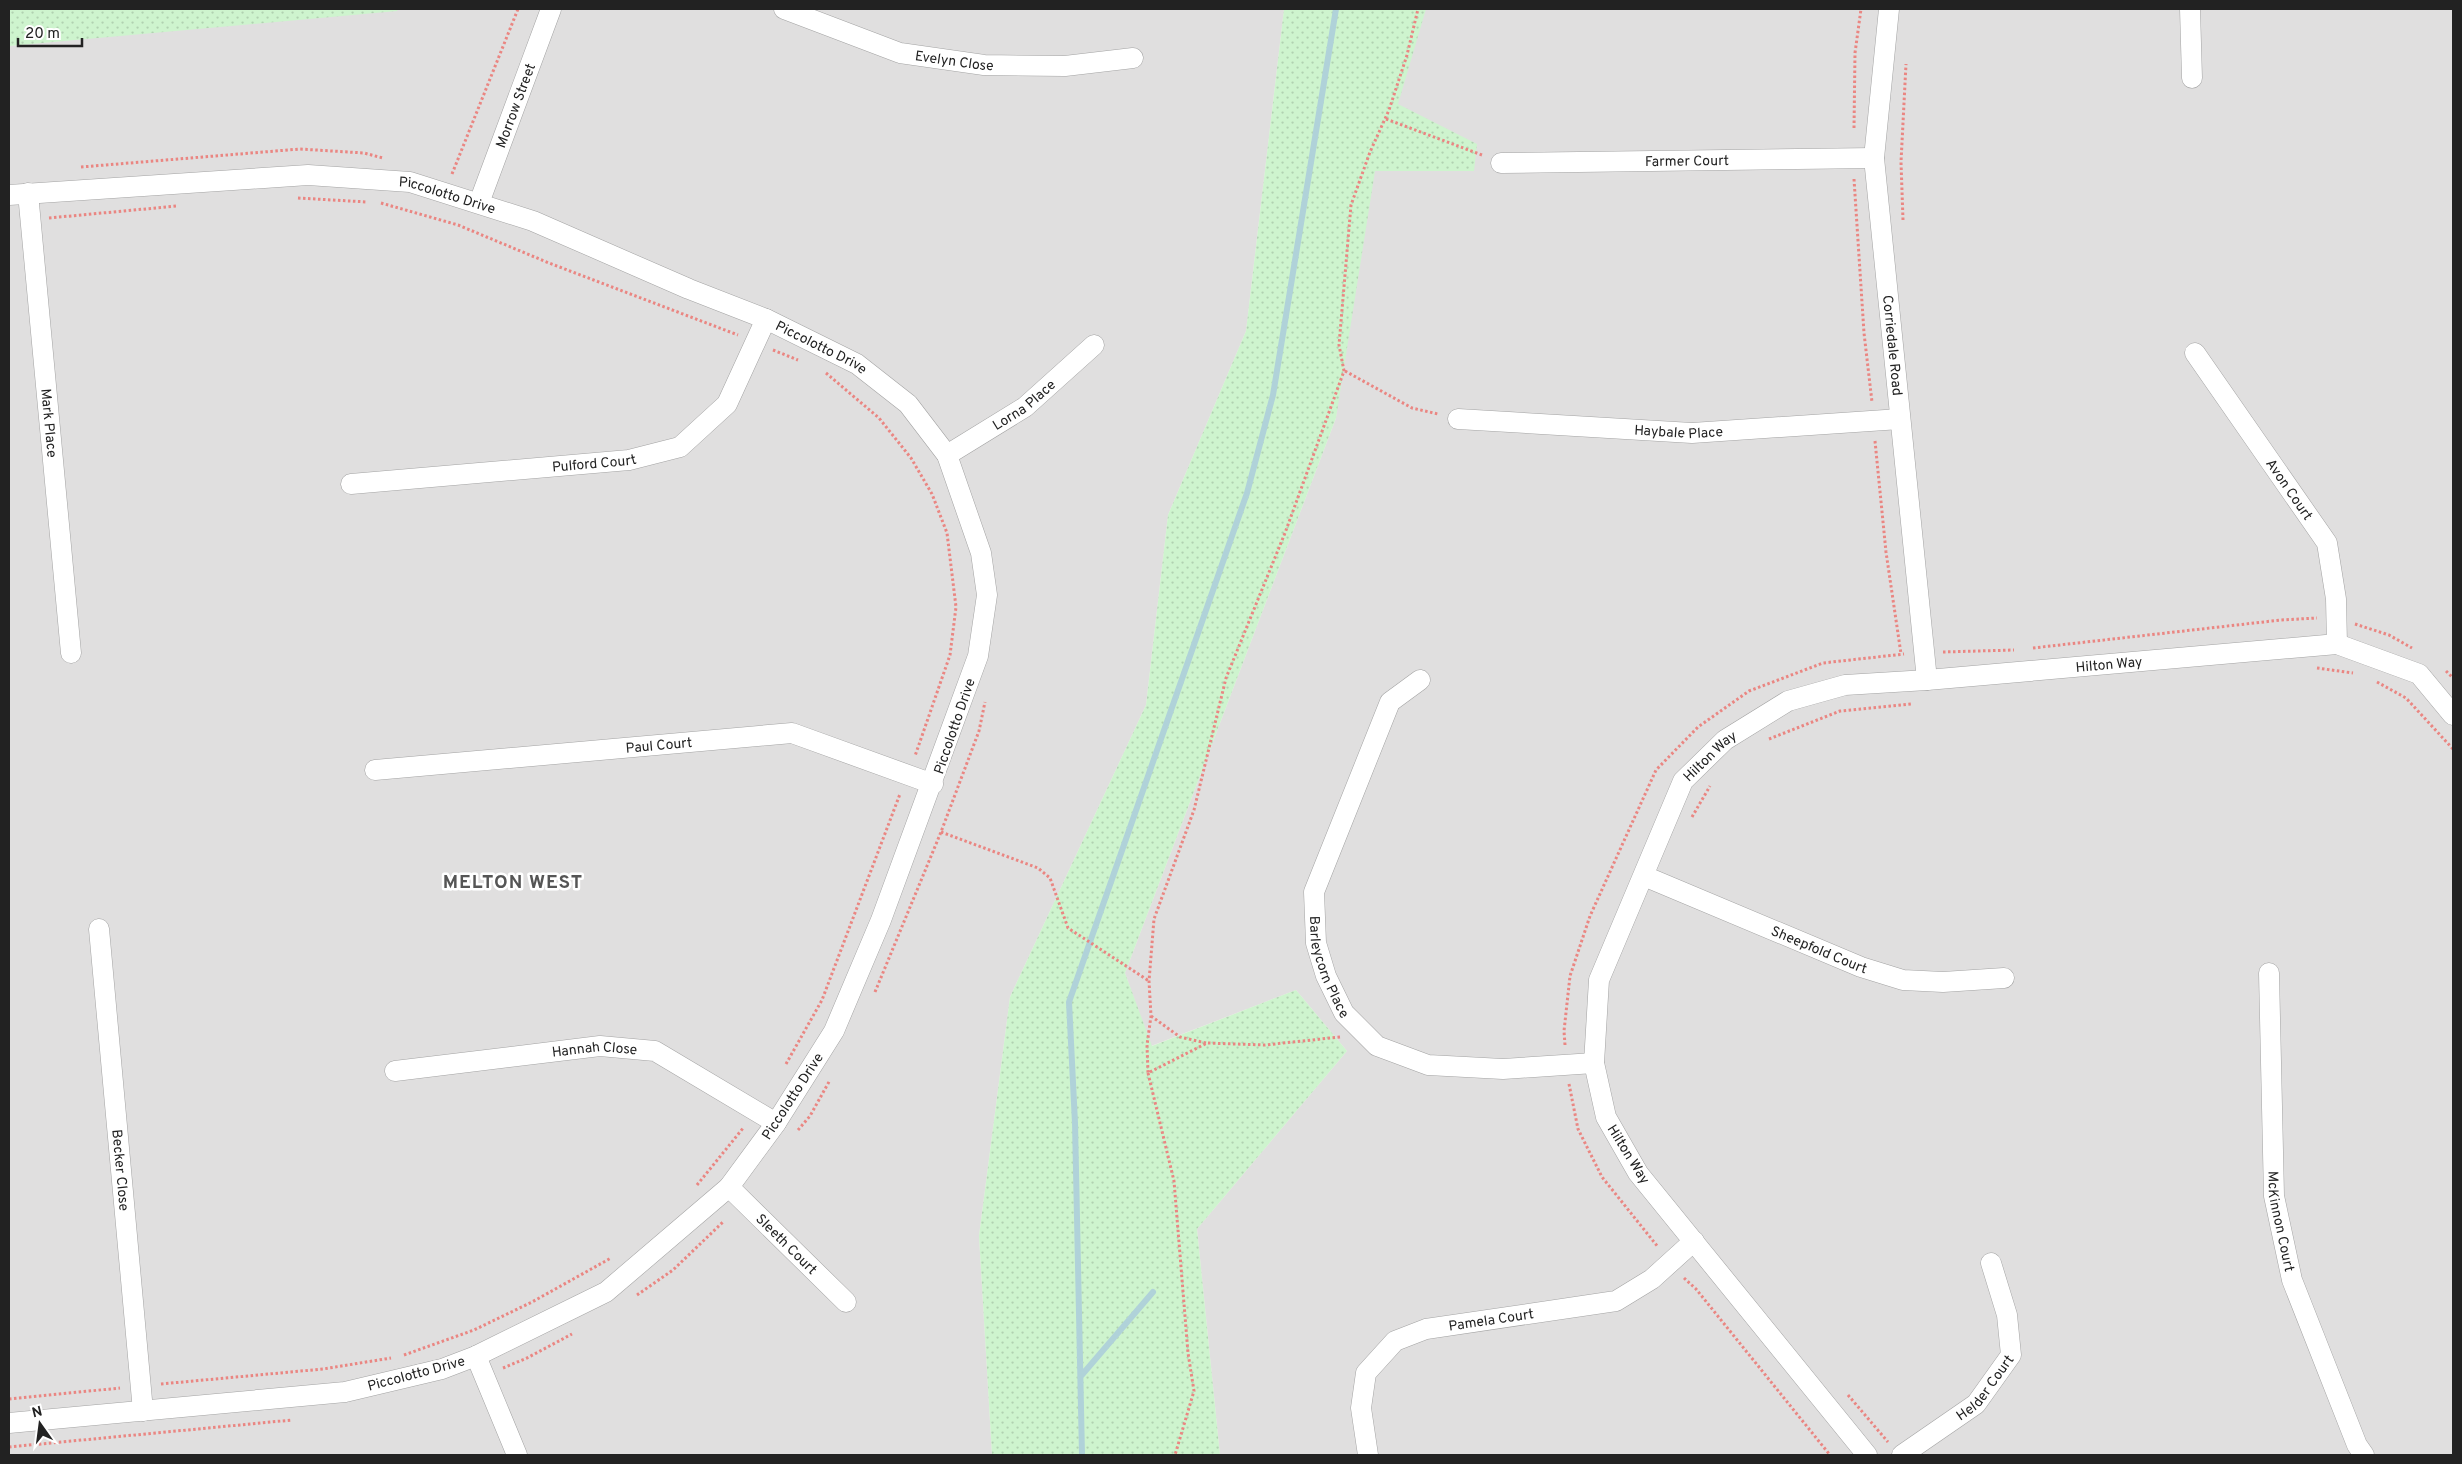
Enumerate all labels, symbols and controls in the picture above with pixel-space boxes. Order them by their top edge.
scale bar [18,15,81,47]
text: 20 m [25,25,60,44]
street label: Evelyn Close [914,48,994,75]
street label: Morrow Street [493,61,540,151]
street label: Farmer Court [1645,153,1729,171]
street label: Piccolotto Drive [398,174,497,219]
street label: Corriedale Road [1878,294,1905,397]
street label: Piccolotto Drive [772,318,870,379]
street label: Lorna Place [990,377,1060,435]
street label: Mark Place [36,388,60,458]
street label: Haybale Place [1634,423,1724,443]
street label: Pulford Court [551,451,638,477]
street label: Avon Court [2261,456,2316,524]
street label: Hilton Way [2075,654,2143,677]
street label: Piccolotto Drive [931,676,980,777]
street label: Hilton Way [1680,728,1740,786]
street label: Paul Court [625,735,693,758]
district label: MELTON WEST [443,871,583,895]
street label: Barleycorn Place [1305,916,1352,1023]
street label: Sheepfold Court [1768,923,1869,978]
street label: Hannah Close [551,1039,638,1062]
street label: Piccolotto Drive [759,1050,828,1143]
street label: Hilton Way [1603,1122,1653,1188]
street label: Becker Close [107,1129,132,1212]
street label: McKinnon Court [2263,1171,2297,1273]
street label: Sleeth Court [751,1211,820,1279]
street label: Pamela Court [1447,1306,1535,1336]
street label: Helder Court [1954,1352,2018,1425]
street label: Piccolotto Drive [366,1353,467,1396]
north arrow [15,1399,65,1449]
text: N [30,1403,44,1422]

